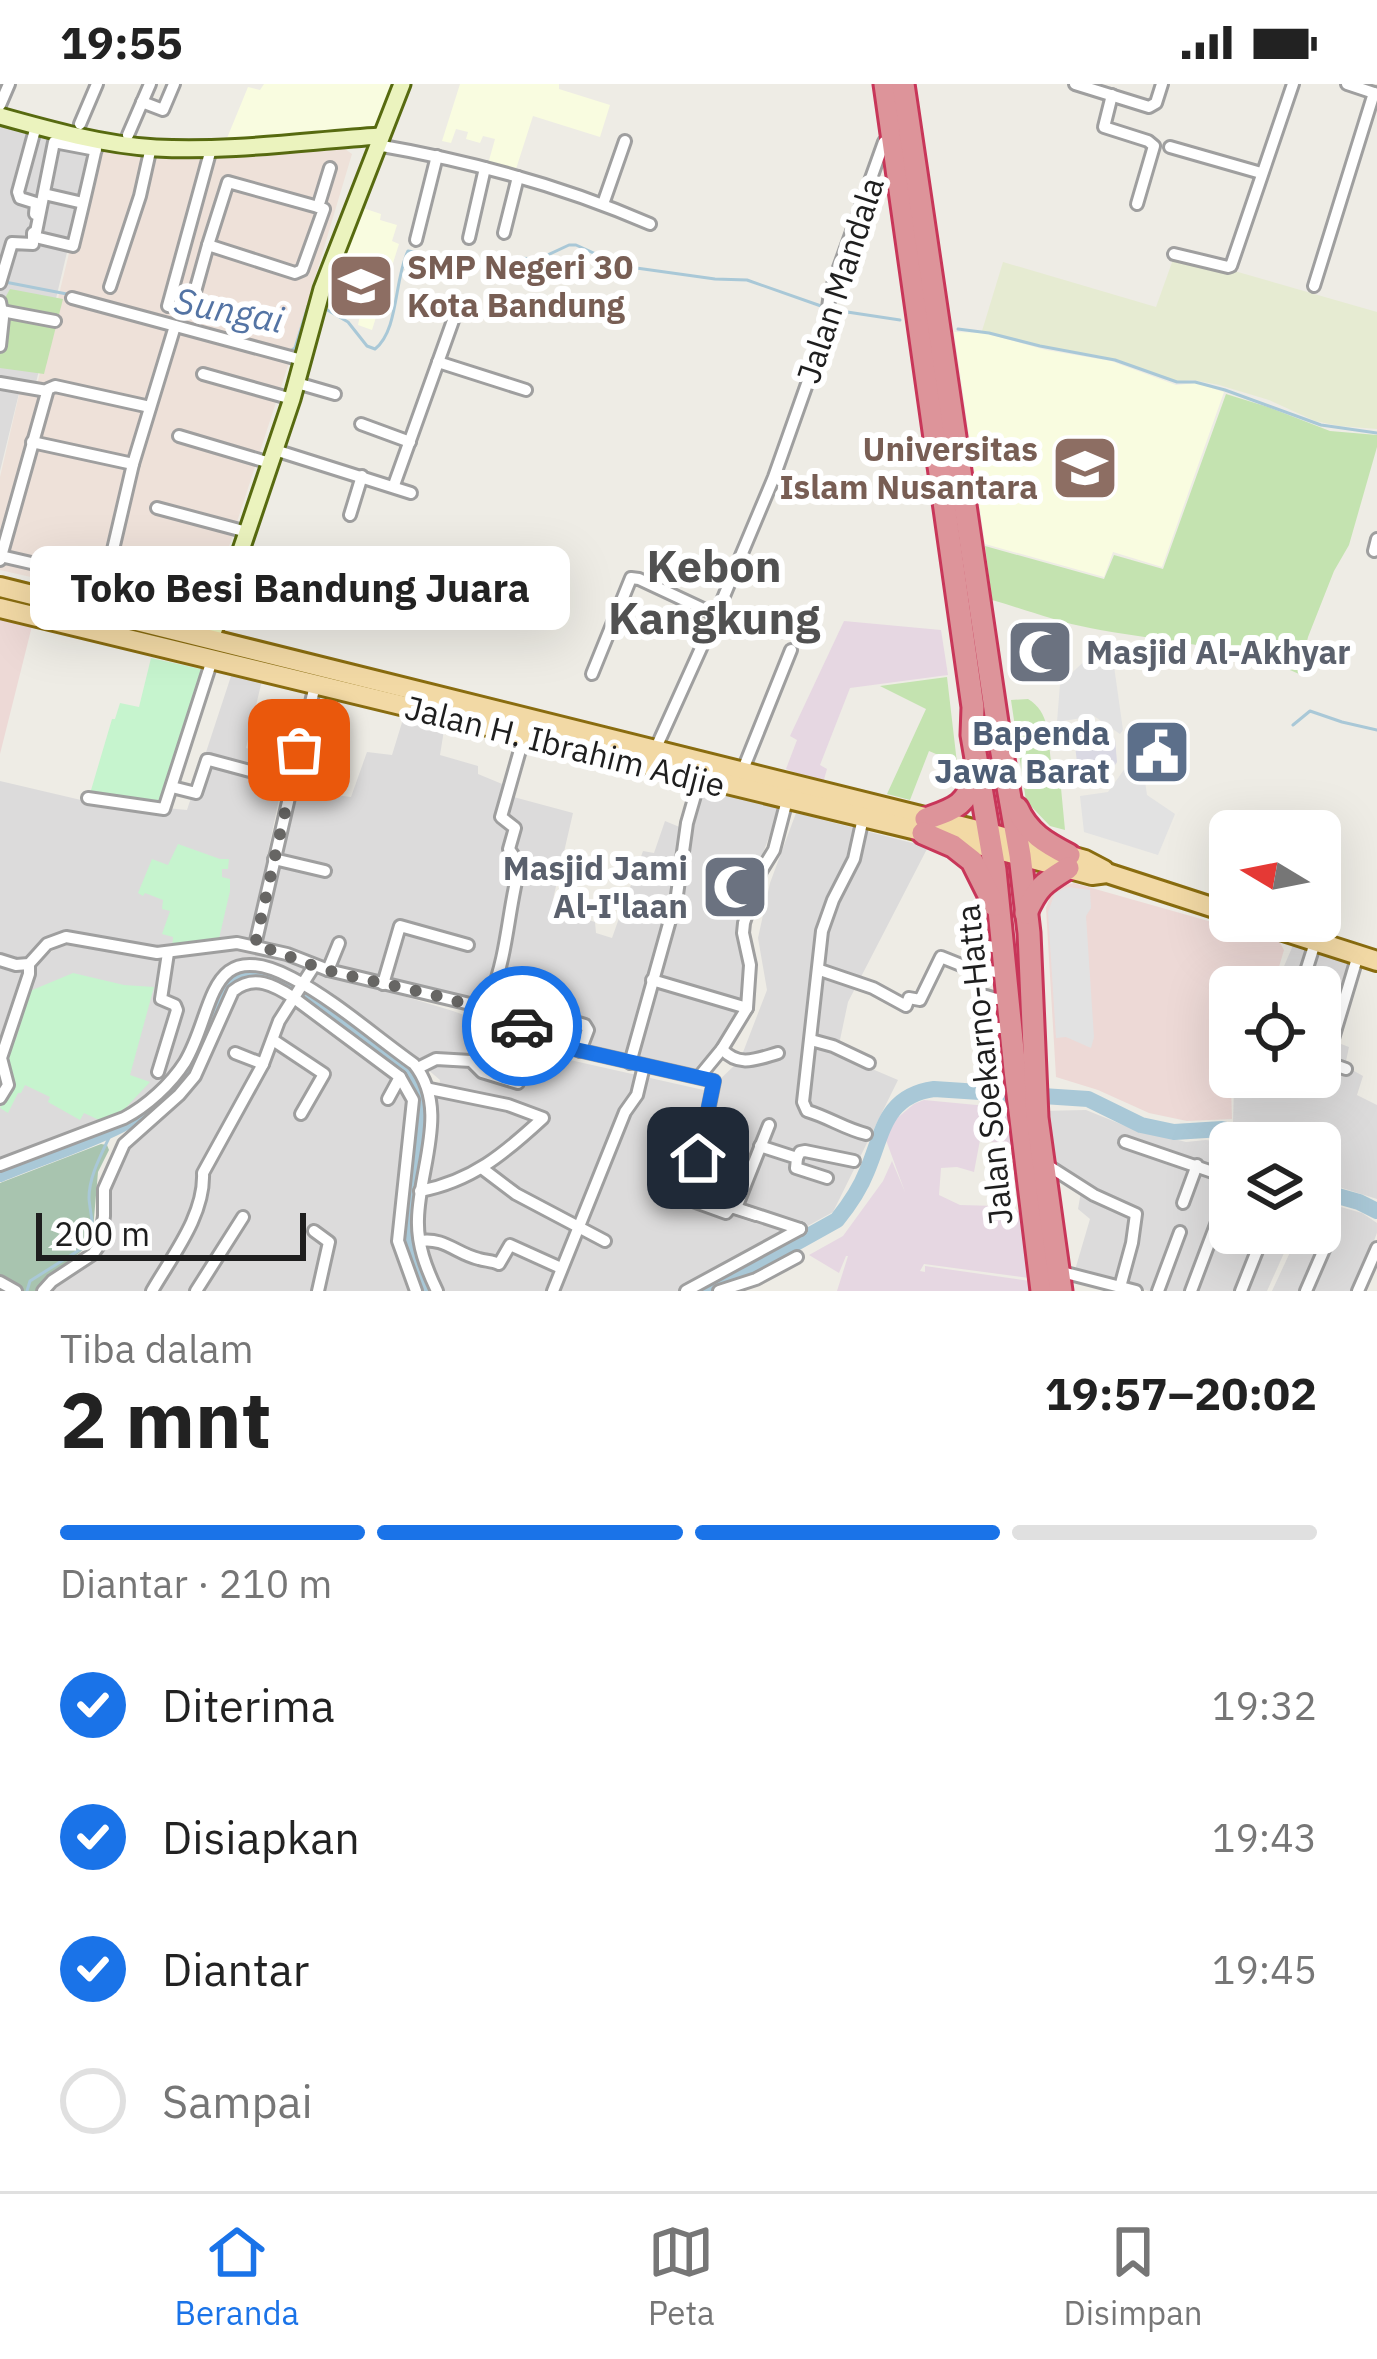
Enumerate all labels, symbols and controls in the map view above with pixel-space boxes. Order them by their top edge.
text: 19:55 [60,13,183,71]
street label: Jalan Mandala [786,171,893,388]
place label: SMP Negeri 30 Kota Bandung [407,245,633,326]
school or university icon: SMP Negeri 30 Kota Bandung [326,251,396,321]
water label: Sungai [171,276,288,343]
place label: Universitas Islam Nusantara [780,427,1038,508]
school or university icon: Universitas Islam Nusantara [1050,433,1120,503]
district label: Kebon Kangkung [608,536,820,646]
callout: Toko Besi Bandung Juara [29,546,569,630]
text: Toko Besi Bandung Juara [70,562,530,613]
mosque icon: Masjid Al-Akhyar [1005,617,1075,687]
place label: Masjid Al-Akhyar [1086,630,1351,673]
street label: Jalan H. Ibrahim Adjie [401,685,730,806]
pin [248,699,350,801]
place label: Bapenda Jawa Barat [934,711,1110,792]
icon: bag [266,717,332,783]
public building icon: Bapenda Jawa Barat [1122,717,1192,787]
north arrow [1209,810,1341,942]
map controls [1209,810,1341,1254]
place label: Masjid Jami Al-I'laan [503,846,688,927]
mosque icon: Masjid Jami Al-I'laan [700,852,770,922]
street label: Jalan Soekarno-Hatta [945,902,1022,1228]
courier [462,966,582,1086]
button: locate [1209,966,1341,1098]
icon: car [489,993,555,1059]
pin [647,1107,749,1209]
button: layers [1209,1122,1341,1254]
icon: home [665,1125,731,1191]
scale bar [36,1207,306,1260]
text: 200 m [54,1212,150,1255]
text: Tiba dalam [60,1323,254,1374]
text: 19:57–20:02 [1045,1364,1317,1422]
text: 2 mnt [60,1368,271,1469]
text: Diantar · 210 m [60,1558,332,1609]
icon: check [60,1672,126,1738]
text: Diterima [162,1676,335,1734]
text: 19:32 [1212,1680,1317,1731]
icon: check [60,1804,126,1870]
text: Disiapkan [162,1808,360,1866]
text: 19:43 [1212,1812,1317,1863]
icon: check [60,1936,126,2002]
text: Diantar [162,1940,309,1998]
text: 19:45 [1212,1944,1317,1995]
text: Sampai [162,2072,313,2130]
tab: Beranda [174,2219,299,2334]
tab: Peta [648,2219,715,2334]
tab: Disimpan [1064,2219,1203,2334]

